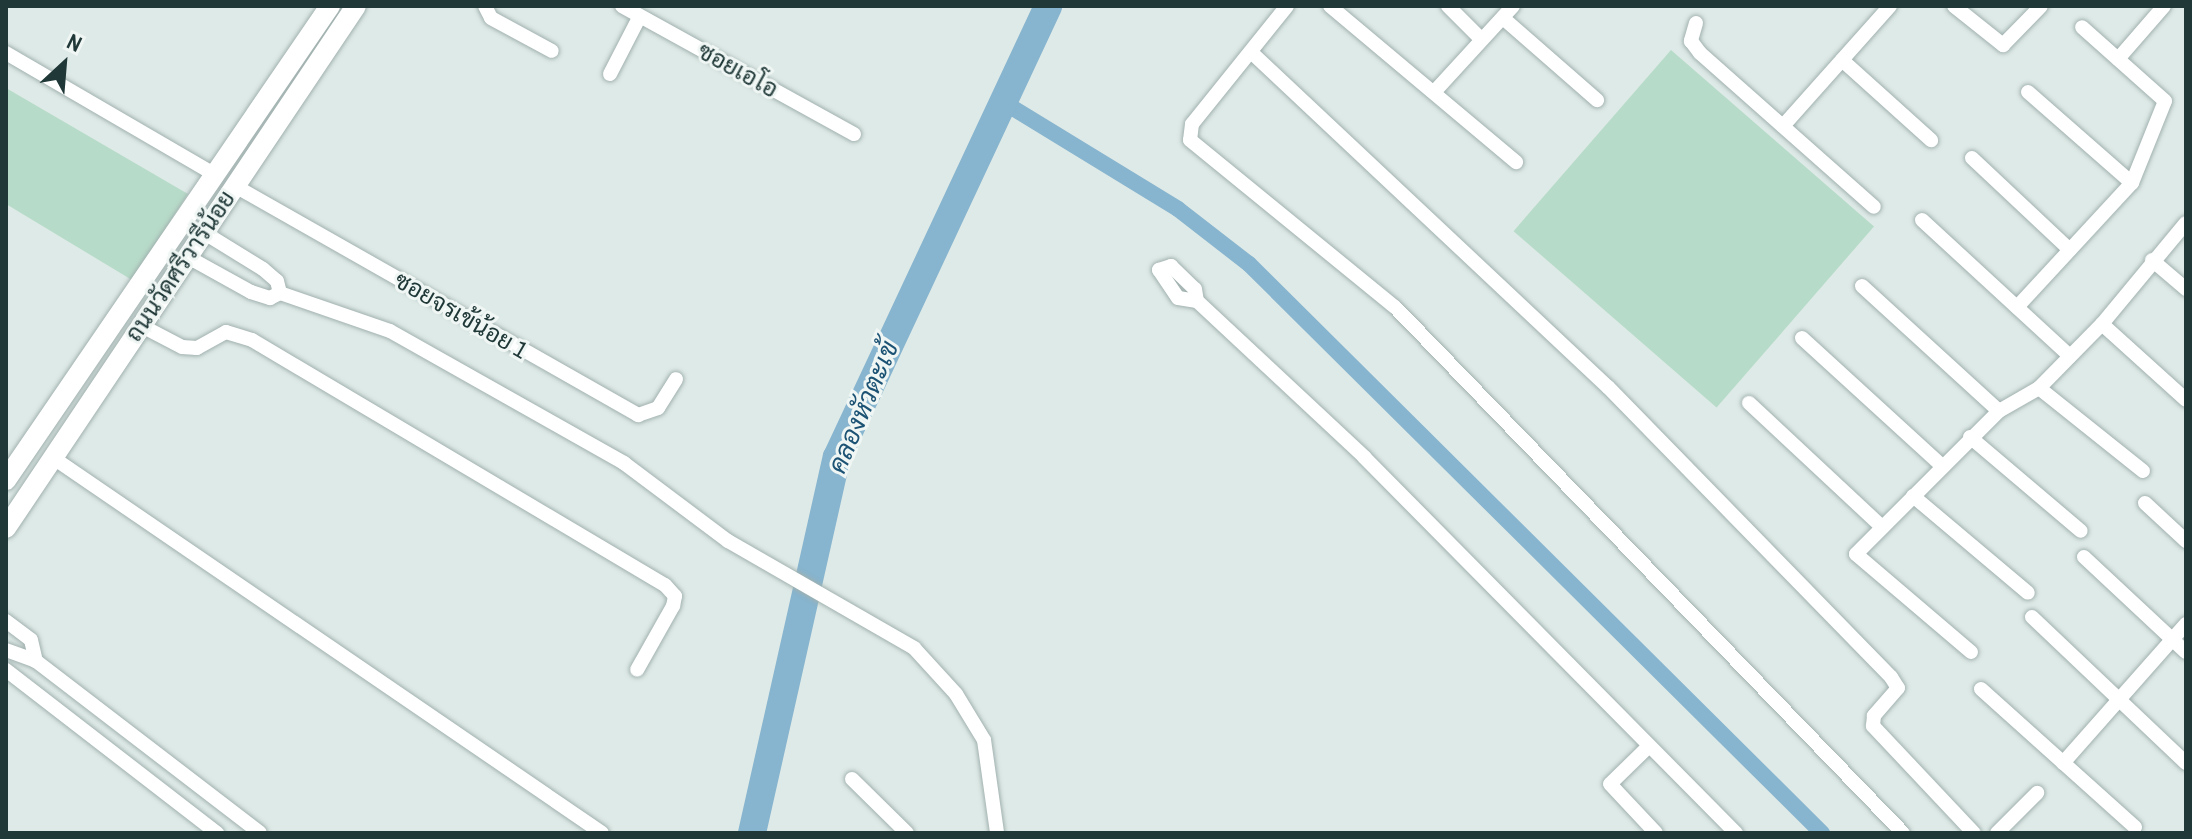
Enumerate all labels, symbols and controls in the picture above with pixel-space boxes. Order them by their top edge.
north arrow [24,24,104,104]
text: N [62,26,87,59]
street label: ซอยเอโอ [693,36,783,104]
street label: ถนนวัดศรีวารีน้อย [119,185,241,347]
street label: ซอยจรเข้น้อย 1 [389,265,533,365]
water label: คลองหัวตะเข้ [821,336,905,478]

